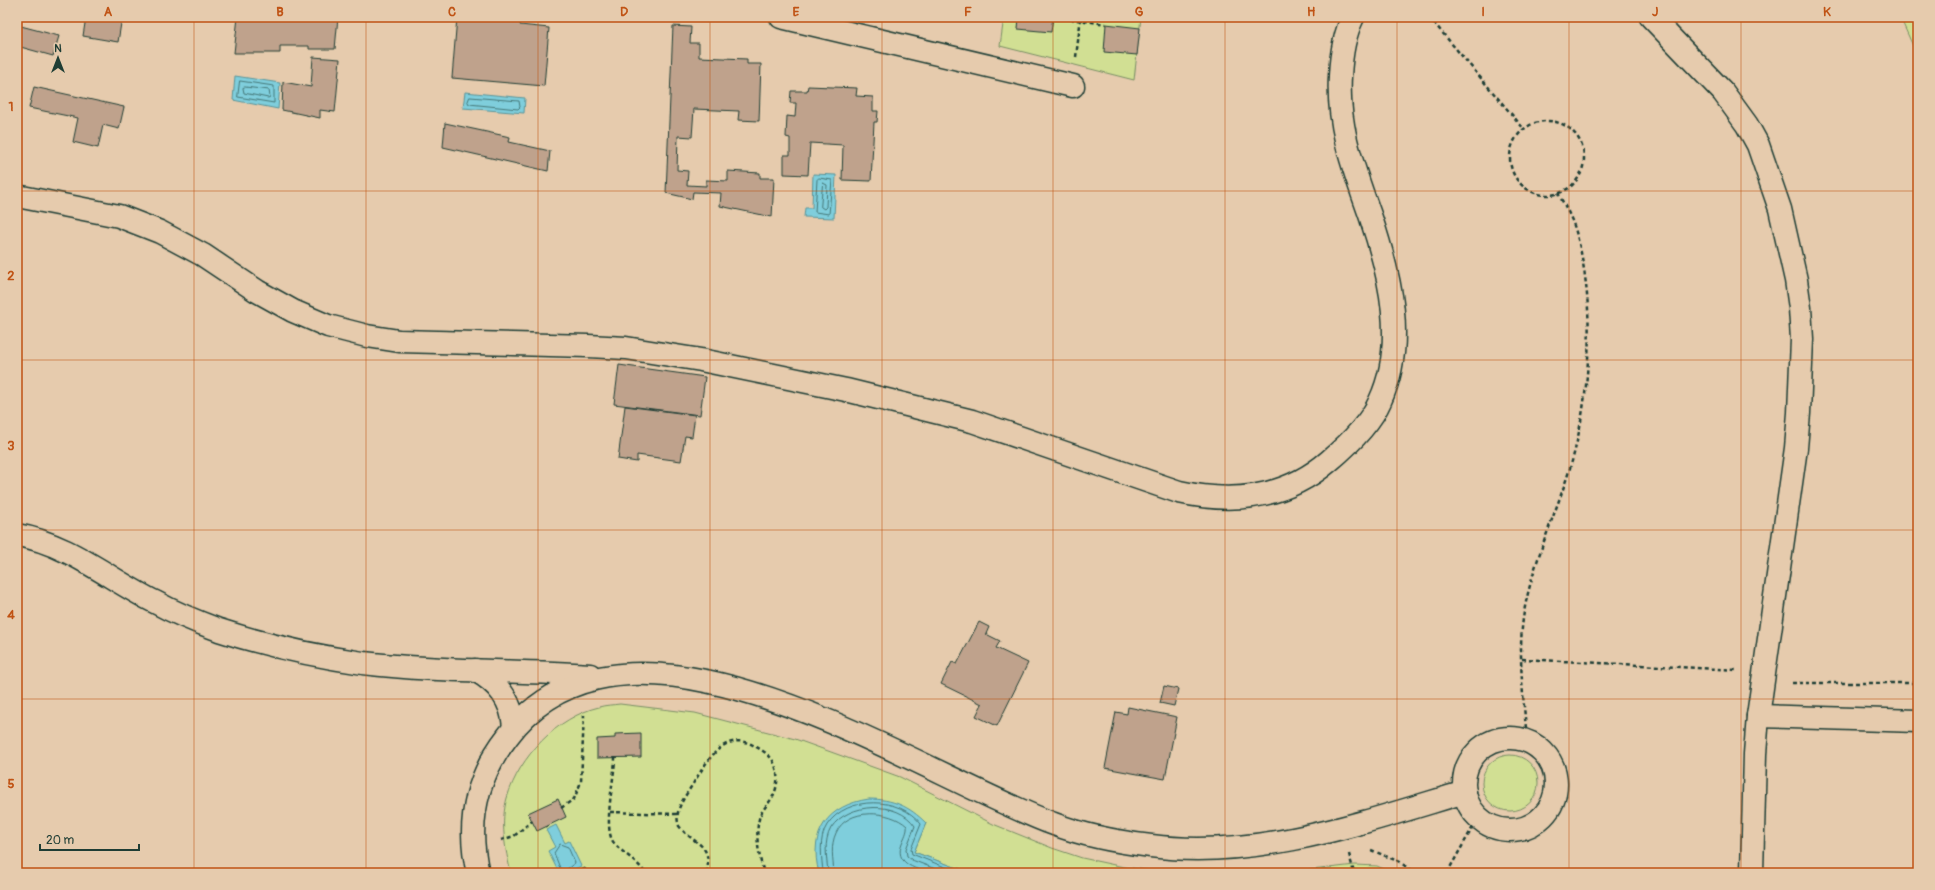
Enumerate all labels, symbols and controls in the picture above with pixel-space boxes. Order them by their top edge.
text: A [104,4,113,20]
text: B [276,4,284,20]
text: C [448,4,456,20]
text: D [620,4,628,20]
text: E [793,4,800,20]
text: F [964,4,972,20]
text: G [1135,4,1144,20]
text: H [1307,4,1315,20]
text: I [1481,4,1485,20]
text: J [1652,4,1658,20]
text: K [1823,4,1831,20]
north arrow [38,38,78,78]
text: N [54,42,62,55]
text: 1 [8,99,14,115]
text: 2 [7,268,15,284]
text: 3 [7,438,15,454]
text: 4 [7,607,15,623]
text: 5 [7,776,15,792]
scale bar [40,826,139,852]
text: 20 m [46,833,75,848]

